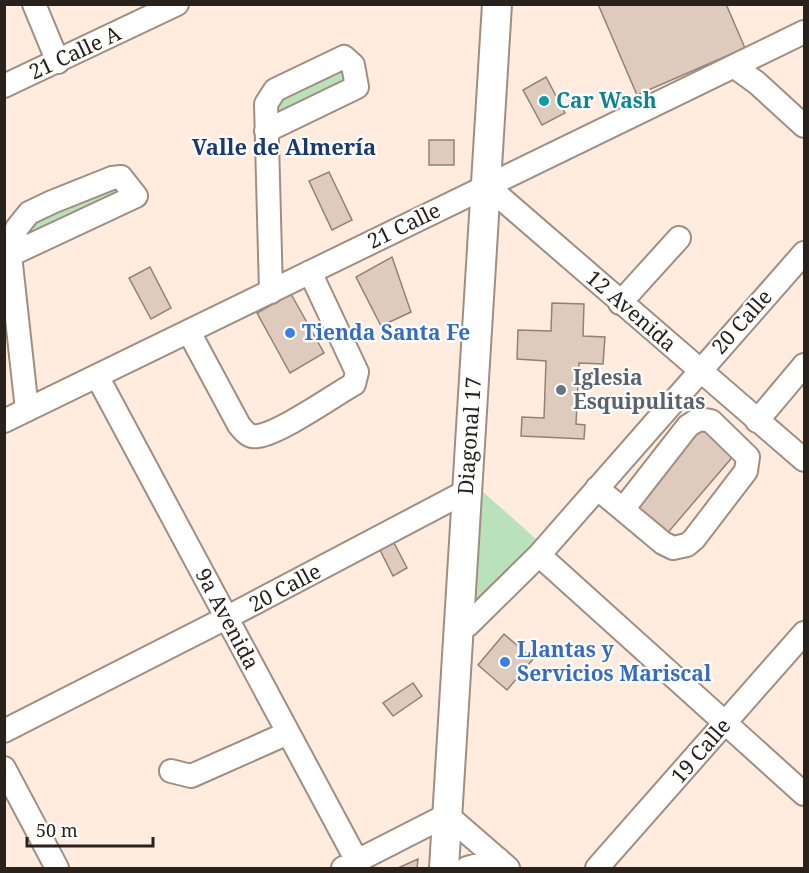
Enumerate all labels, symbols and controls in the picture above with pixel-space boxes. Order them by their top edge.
street label: 21 Calle A [24,19,125,86]
place label: Car Wash [556,86,657,114]
marker: Car Wash [537,94,551,108]
district label: Valle de Almería [192,131,376,161]
street label: 21 Calle [362,195,445,255]
street label: 12 Avenida [581,263,683,357]
street label: 20 Calle [705,283,778,360]
place label: Tienda Santa Fe [302,318,470,346]
marker: Tienda Santa Fe [283,326,297,340]
place label: Iglesia Esquipulitas [573,363,705,415]
street label: Diagonal 17 [451,376,487,496]
marker: Iglesia Esquipulitas [554,383,568,397]
street label: 20 Calle [244,556,326,618]
street label: 9a Avenida [189,563,266,674]
place label: Llantas y Servicios Mariscal [517,635,712,687]
marker: Llantas y Servicios Mariscal [498,655,512,669]
street label: 19 Calle [664,712,736,789]
scale bar [27,810,153,848]
text: 50 m [36,818,78,842]

